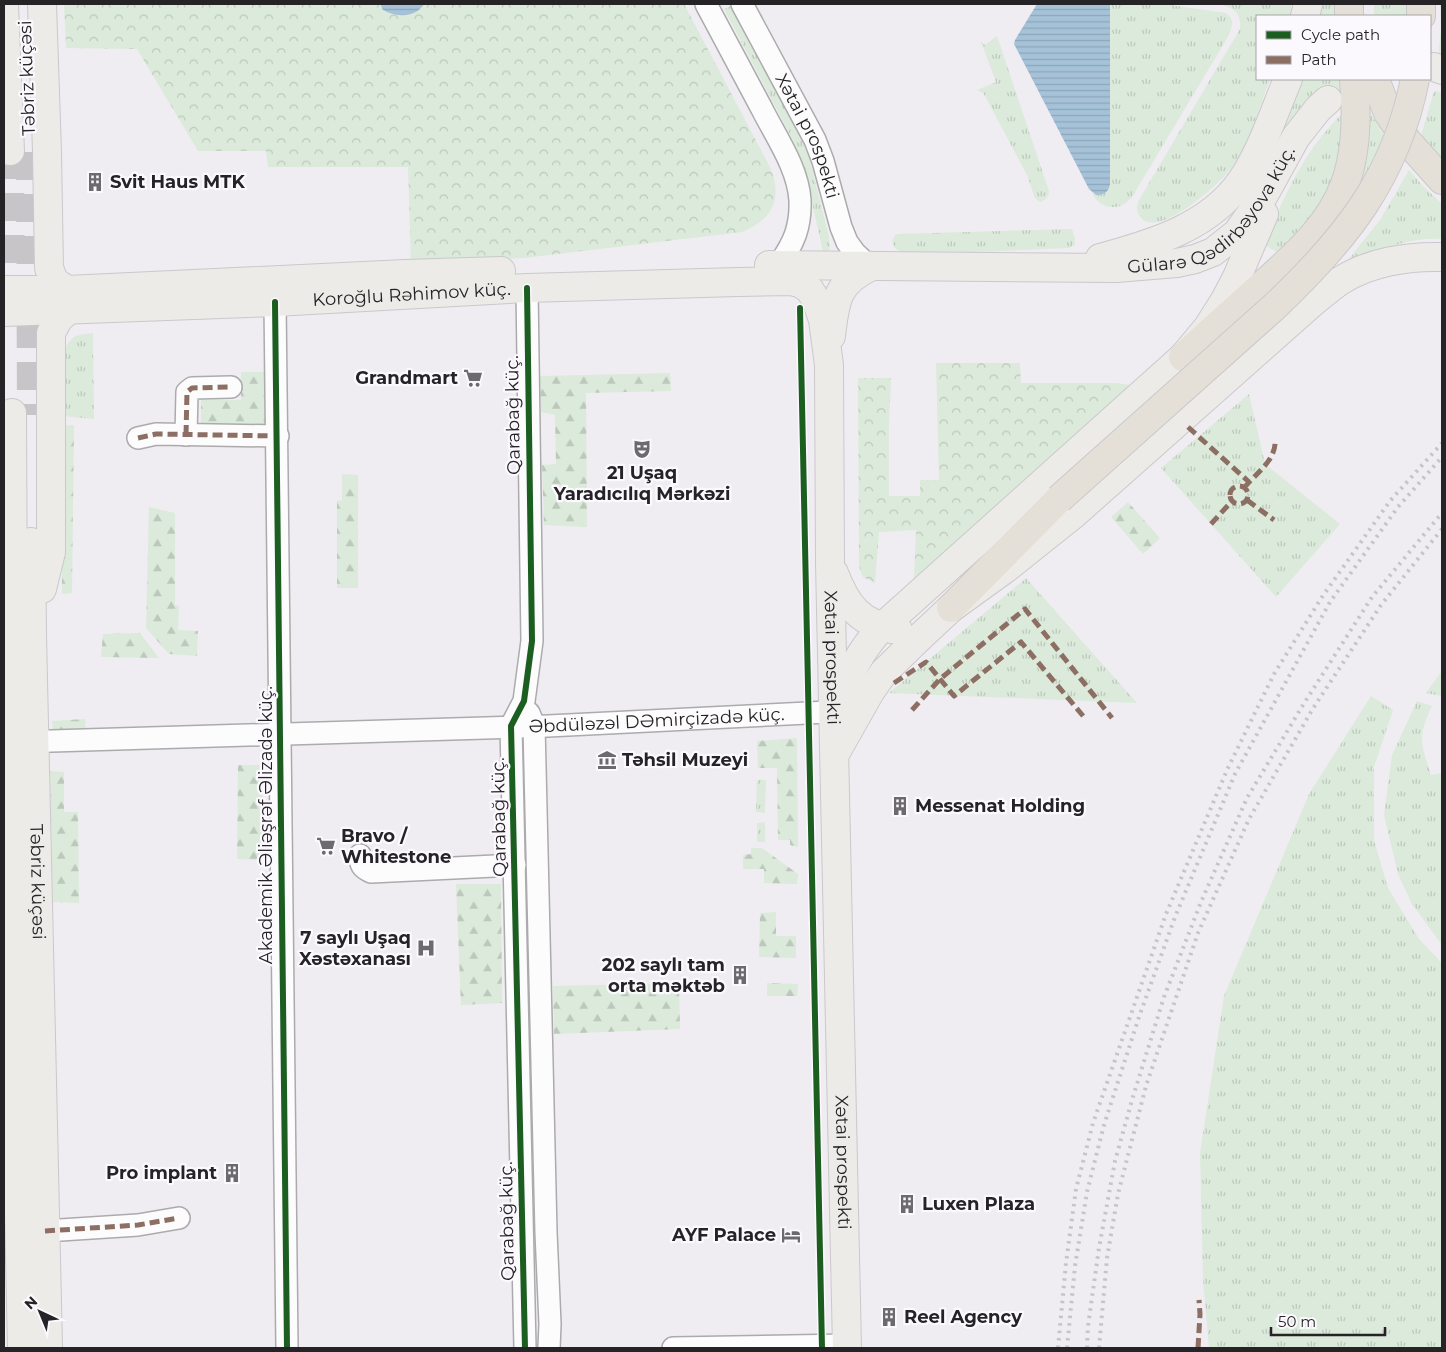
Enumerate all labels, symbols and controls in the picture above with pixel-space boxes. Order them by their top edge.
legend [1256,15,1431,80]
street label: Təbriz küçəsi [14,20,40,136]
text: Cycle path [1301,25,1380,44]
text: Path [1301,50,1337,69]
street label: Xətai prospekti [770,70,844,201]
street label: Gülarə Qədirbəyova küç. [1126,142,1300,278]
building icon: Svit Haus MTK [84,171,106,193]
place label: Svit Haus MTK [110,171,245,193]
street label: Koroğlu Rəhimov küç. [312,278,511,311]
street label: Qarabağ küç. [501,355,525,475]
place label: Grandmart [355,367,458,389]
supermarket icon: Grandmart [462,367,484,389]
theatre icon: 21 Uşaq Yaradıcılıq Mərkəzi [631,438,653,460]
place label: 21 Uşaq Yaradıcılıq Mərkəzi [553,462,730,505]
street label: Xətai prospekti [820,590,845,725]
street label: Akademik Əliəşrəf Əlizadə küç. [255,686,277,964]
street label: Əbdüləzəl DƏmirçizadə küç. [528,703,785,738]
museum icon: Təhsil Muzeyi [596,749,618,771]
place label: Təhsil Muzeyi [622,749,748,771]
street label: Qarabağ küç. [487,757,511,877]
building icon: Messenat Holding [889,795,911,817]
place label: Messenat Holding [915,795,1085,817]
street label: Təbriz küçəsi [25,824,50,940]
place label: Bravo / Whitestone [341,825,451,868]
supermarket icon: Bravo / Whitestone [315,835,337,857]
place label: 7 saylı Uşaq Xəstəxanası [299,927,411,970]
hospital icon: 7 saylı Uşaq Xəstəxanası [415,937,437,959]
place label: 202 saylı tam orta məktəb [602,954,725,997]
building icon: 202 saylı tam orta məktəb [729,964,751,986]
street label: Xətai prospekti [831,1095,855,1230]
street label: Qarabağ küç. [495,1161,519,1281]
place label: Pro implant [106,1162,217,1184]
building icon: Pro implant [221,1162,243,1184]
building icon: Luxen Plaza [896,1193,918,1215]
place label: Luxen Plaza [922,1193,1035,1215]
place label: AYF Palace [671,1224,776,1246]
hotel icon: AYF Palace [780,1224,802,1246]
north arrow [15,1287,65,1337]
text: N [21,1292,41,1313]
scale bar [1271,1304,1385,1336]
building icon: Reel Agency [878,1306,900,1328]
place label: Reel Agency [904,1306,1022,1328]
text: 50 m [1278,1312,1316,1331]

